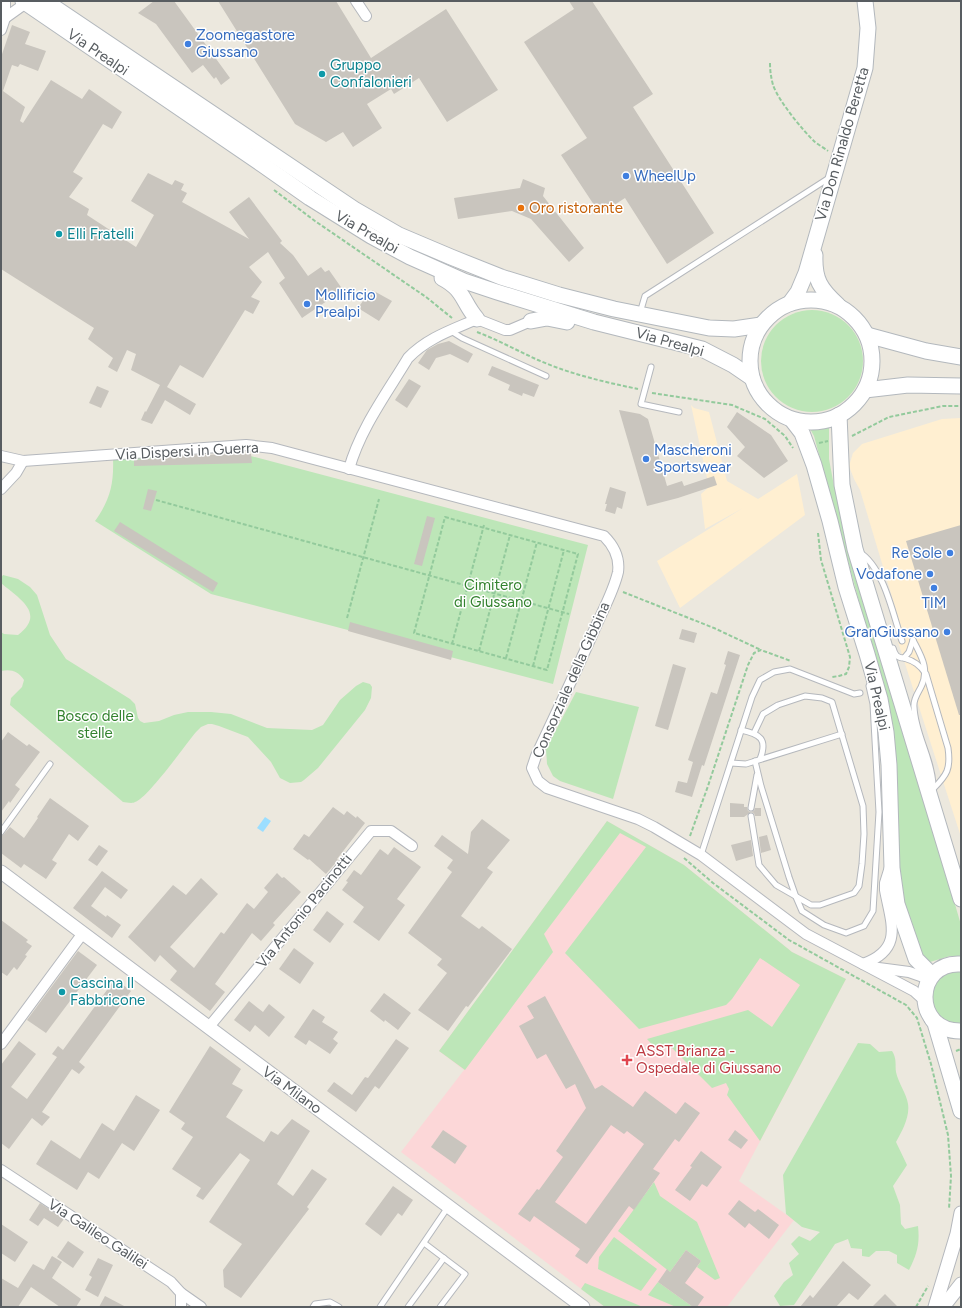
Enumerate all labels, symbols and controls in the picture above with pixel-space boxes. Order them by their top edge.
street label: Via Prealpi [64,25,132,79]
place label: Zoomegastore Giussano [196,26,295,61]
marker: Zoomegastore Giussano [183,39,193,49]
place label: Gruppo Confalonieri [330,56,412,91]
street label: Via Don Rinaldo Beretta [811,65,873,223]
marker: Gruppo Confalonieri [317,69,327,79]
place label: WheelUp [634,167,696,185]
marker: WheelUp [621,171,631,181]
place label: Oro ristorante [529,199,623,217]
marker: Oro ristorante [516,203,526,213]
street label: Via Prealpi [332,207,402,257]
place label: Elli Fratelli [67,225,134,243]
marker: Elli Fratelli [54,229,64,239]
place label: Mollificio Prealpi [315,286,376,321]
marker: Mollificio Prealpi [302,299,312,309]
street label: Via Prealpi [634,324,706,360]
street label: Via Dispersi in Guerra [115,438,259,464]
place label: Mascheroni Sportswear [654,441,732,476]
marker: Mascheroni Sportswear [641,454,651,464]
place label: Re Sole [891,544,942,562]
marker: Re Sole [945,548,955,558]
place label: Vodafone [856,565,922,583]
marker: Vodafone [925,569,935,579]
park label: Cimitero di Giussano [454,576,532,611]
marker: TIM [929,583,939,593]
place label: TIM [921,594,947,612]
street label: Consorziale della Gibbina [528,599,614,761]
place label: GranGiussano [845,623,939,641]
marker: GranGiussano [942,627,952,637]
street label: Via Prealpi [860,660,894,732]
park label: Bosco delle stelle [56,707,134,742]
street label: Via Antonio Pacinotti [252,850,356,972]
place label: Cascina Il Fabbricone [70,974,145,1009]
marker: Cascina Il Fabbricone [57,987,67,997]
place label: ASST Brianza - Ospedale di Giussano [636,1042,782,1077]
marker: ASST Brianza - Ospedale di Giussano [621,1054,633,1066]
street label: Via Milano [259,1062,326,1118]
street label: Via Galileo Galilei [45,1195,151,1273]

